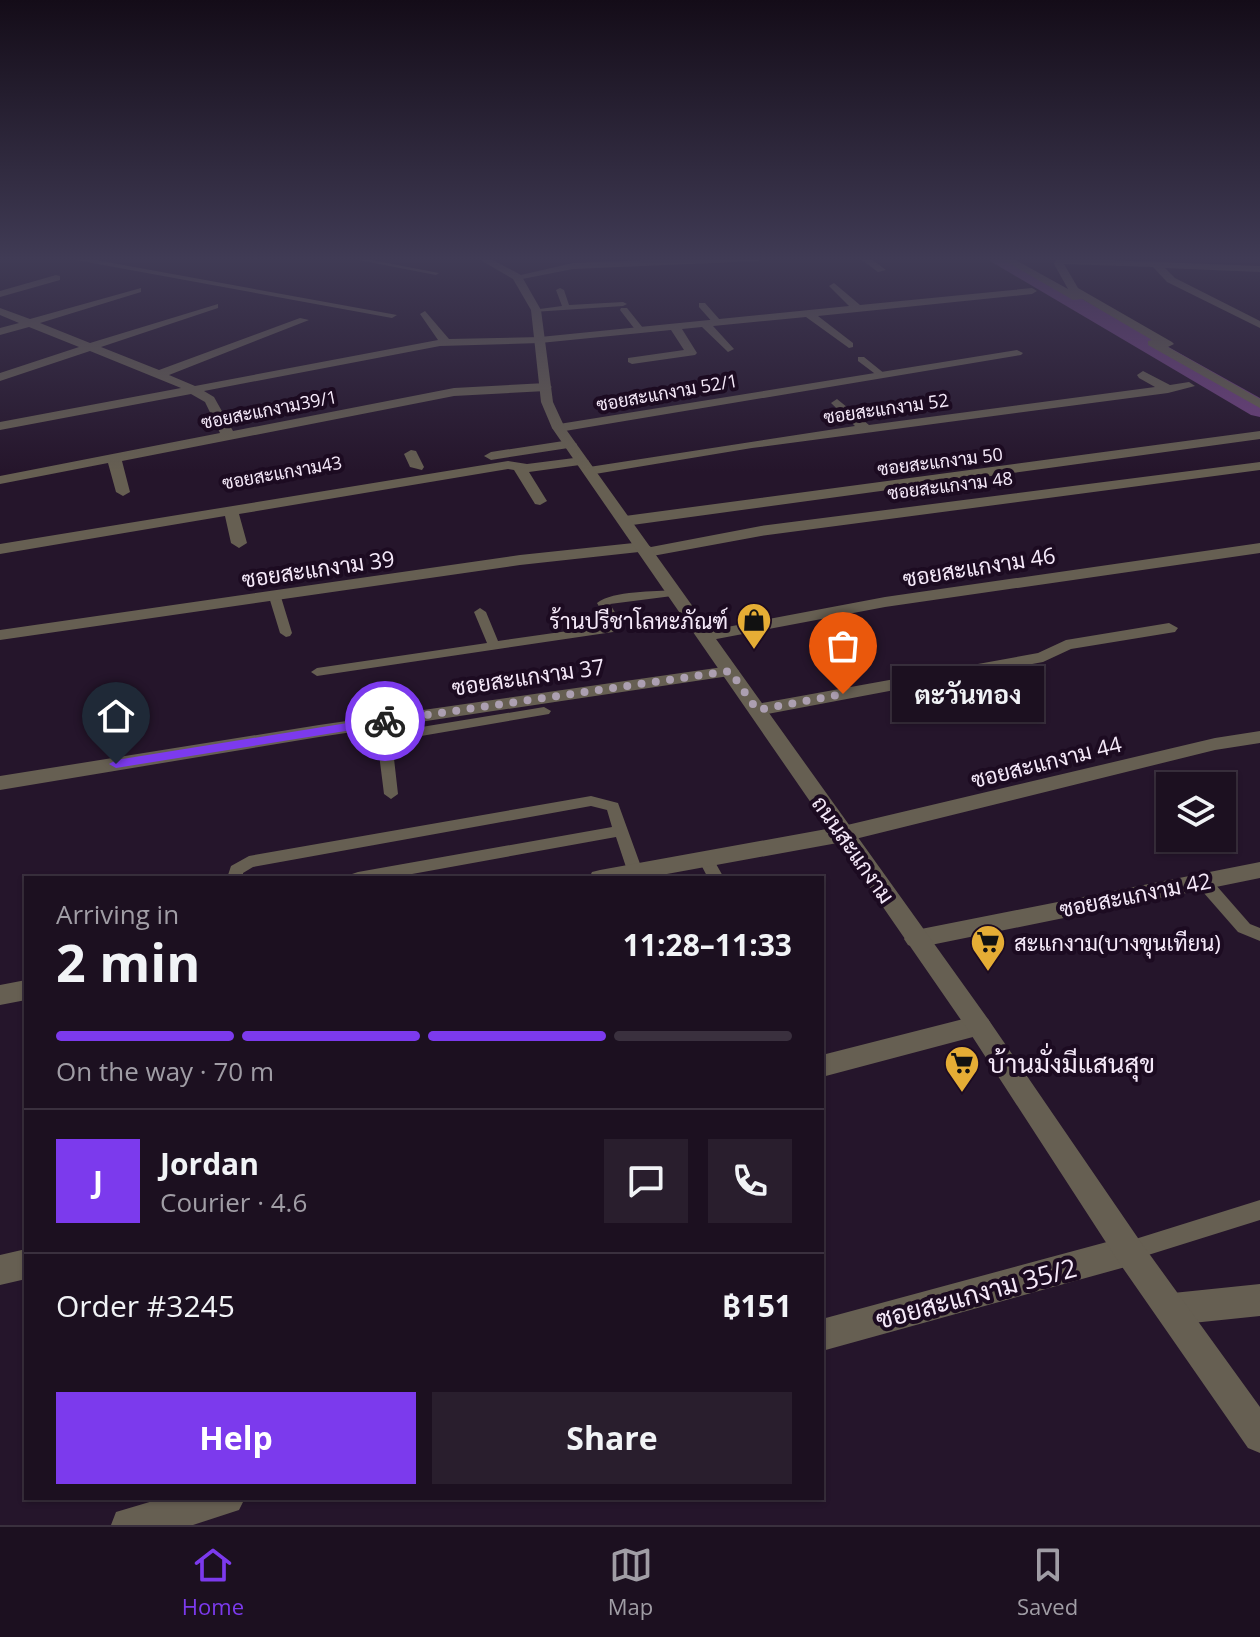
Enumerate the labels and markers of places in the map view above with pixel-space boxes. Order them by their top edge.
shop icon: ร้านปรีชาโลหะภัณฑ์ [735,601,773,651]
place label: ร้านปรีชาโลหะภัณฑ์ [549,605,728,635]
pin [809,612,877,694]
callout: ตะวันทอง [891,666,1043,722]
pin [82,682,150,764]
supermarket icon: สะแกงาม(บางขุนเทียน) [969,923,1007,973]
place label: สะแกงาม(บางขุนเทียน) [1014,927,1221,959]
place label: บ้านมั่งมีแสนสุข [988,1043,1155,1082]
supermarket icon: บ้านมั่งมีแสนสุข [943,1044,981,1094]

